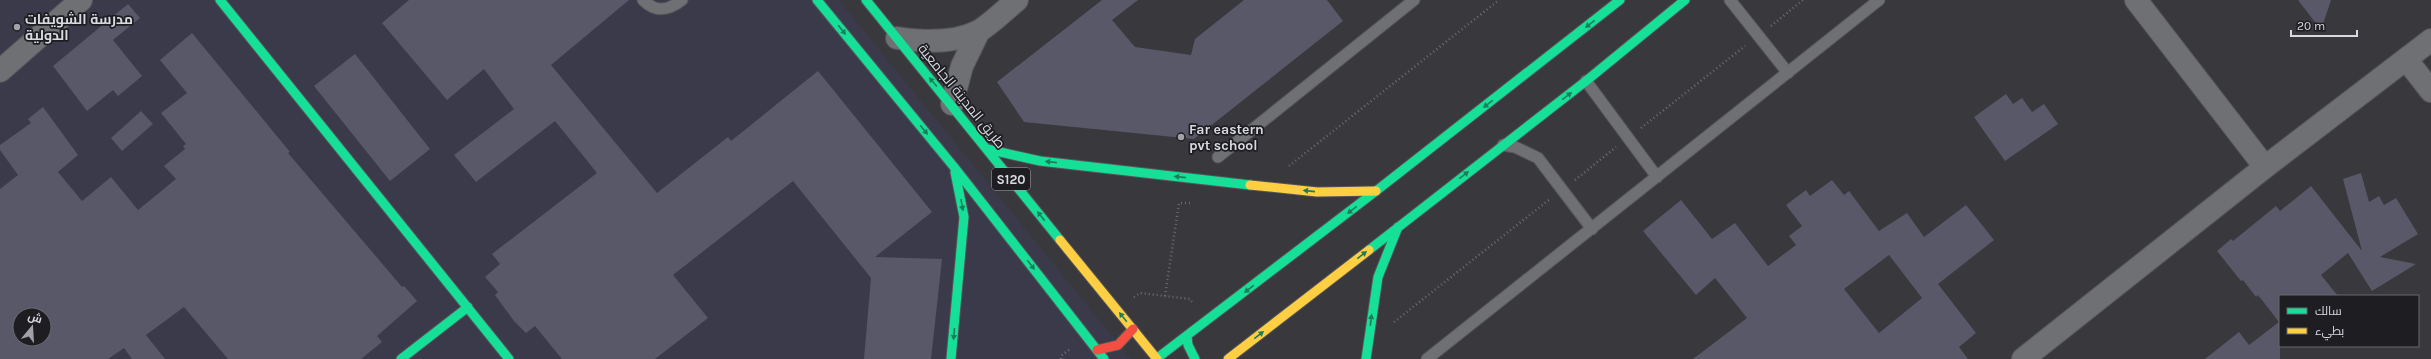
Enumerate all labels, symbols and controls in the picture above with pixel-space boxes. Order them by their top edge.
place label: مدرسة الشويفات الدولية [25,11,133,44]
scale bar [2291,12,2357,38]
text: 20 m [2297,19,2325,33]
one-way arrow [1584,20,1595,28]
marker: مدرسة الشويفات الدولية [12,22,22,32]
one-way arrow [837,25,846,36]
street label: طريق المدينة الجامعية [914,41,1009,152]
one-way arrow [929,77,938,88]
one-way arrow [1561,91,1572,100]
one-way arrow [1482,100,1493,109]
place label: Far eastern pvt school [1189,121,1264,154]
one-way arrow [920,125,929,136]
marker: Far eastern pvt school [1176,132,1186,142]
one-way arrow [1045,159,1057,165]
road number: S120 [992,168,1030,190]
one-way arrow [1458,171,1469,179]
one-way arrow [1174,173,1186,180]
one-way arrow [1303,188,1315,194]
one-way arrow [959,199,965,211]
one-way arrow [1346,206,1357,214]
one-way arrow [1037,211,1046,222]
one-way arrow [1356,251,1367,260]
one-way arrow [1027,260,1036,271]
one-way arrow [1243,285,1254,294]
legend [2279,295,2419,347]
text: سالك [2315,304,2342,318]
north arrow [12,307,52,347]
text: ش [26,310,44,326]
one-way arrow [1119,312,1128,323]
one-way arrow [1368,314,1374,326]
text: بطيء [2315,324,2344,341]
one-way arrow [950,328,957,340]
one-way arrow [1254,331,1265,339]

